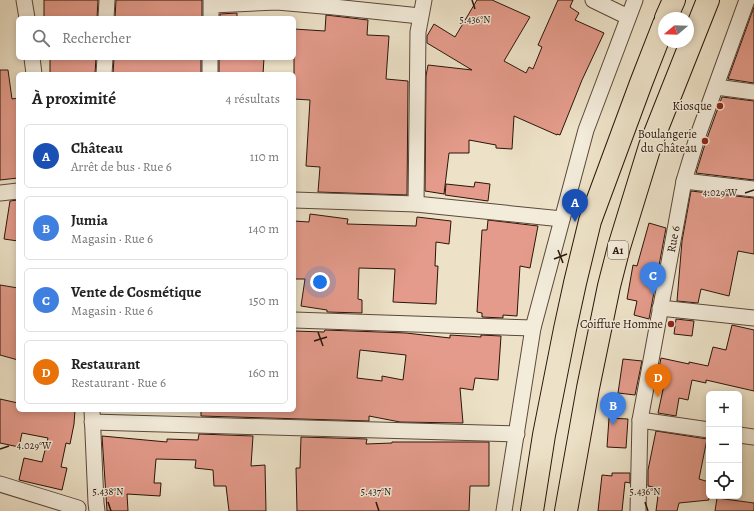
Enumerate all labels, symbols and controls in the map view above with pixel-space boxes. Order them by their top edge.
north arrow [658,12,694,48]
text: 5.436°N [460,13,490,26]
search box [16,16,296,60]
icon: search [30,27,52,49]
text: Rechercher [62,28,131,48]
text: À proximité [32,87,116,110]
text: 4 résultats [226,90,280,107]
place label: Kiosque [672,98,712,114]
marker: Kiosque [715,101,725,111]
place label: Boulangerie du Château [638,126,698,156]
marker: Boulangerie du Château [700,136,710,146]
text: Château [71,138,123,158]
text: A [42,148,50,165]
text: 110 m [250,148,279,165]
text: Arrêt de bus · Rue 6 [71,158,172,175]
text: 4.029°W [703,186,738,199]
pin: A [562,189,588,222]
text: Jumia [71,210,108,230]
text: B [42,220,50,237]
text: 140 m [248,220,279,237]
street label: Rue 6 [663,224,684,254]
text: Magasin · Rue 6 [71,230,153,247]
road number: A1 [608,241,628,259]
pin: C [640,262,666,295]
your location [310,272,330,292]
text: Vente de Cosmétique [71,282,201,302]
text: C [42,292,50,309]
text: 150 m [249,292,279,309]
text: Magasin · Rue 6 [71,302,153,319]
place label: Coiffure Homme [580,316,663,332]
marker: Coiffure Homme [666,319,676,329]
text: Restaurant [71,354,140,374]
text: D [41,364,51,381]
text: 160 m [248,364,279,381]
pin: D [645,364,671,397]
text: Restaurant · Rue 6 [71,374,166,391]
map controls [706,391,742,499]
button: + [706,391,742,427]
pin: B [600,392,626,425]
button: − [706,427,742,463]
text: 4.029°W [17,439,52,452]
button: locate [706,463,742,499]
text: 5.438°N [92,485,124,498]
text: 5.437°N [361,485,391,498]
text: 5.436°N [630,485,660,498]

